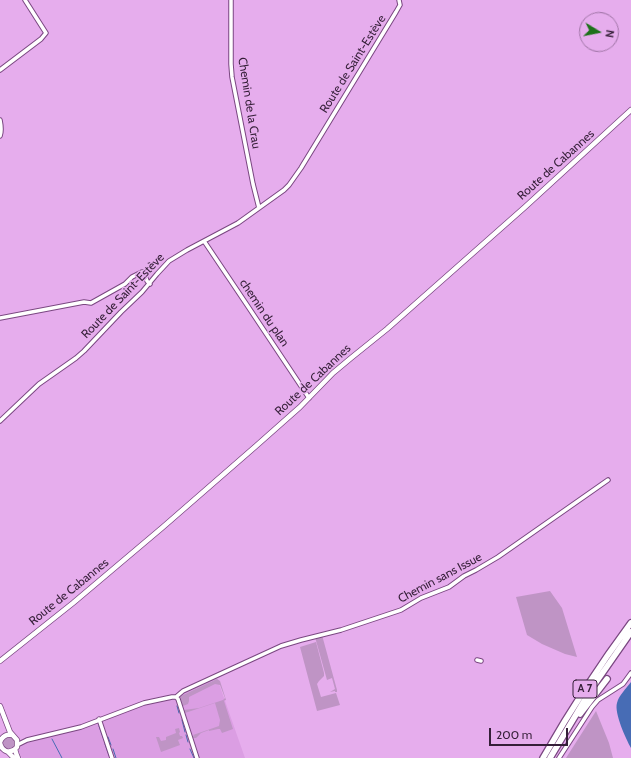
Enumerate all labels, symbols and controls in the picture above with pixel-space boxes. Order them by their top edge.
street label: Route de Saint-Estève [317,12,389,116]
north arrow [579,12,619,52]
text: N [602,29,617,39]
street label: Chemin de la Crau [235,56,263,150]
street label: Route de Cabannes [515,127,597,203]
street label: Route de Saint-Estève [79,250,167,342]
street label: chemin du plan [236,277,292,349]
street label: Route de Cabannes [272,341,354,419]
street label: Chemin sans Issue [396,550,484,606]
street label: Route de Cabannes [26,555,112,629]
road number: A 7 [573,680,597,698]
scale bar [491,720,570,746]
text: 200 m [496,727,532,742]

